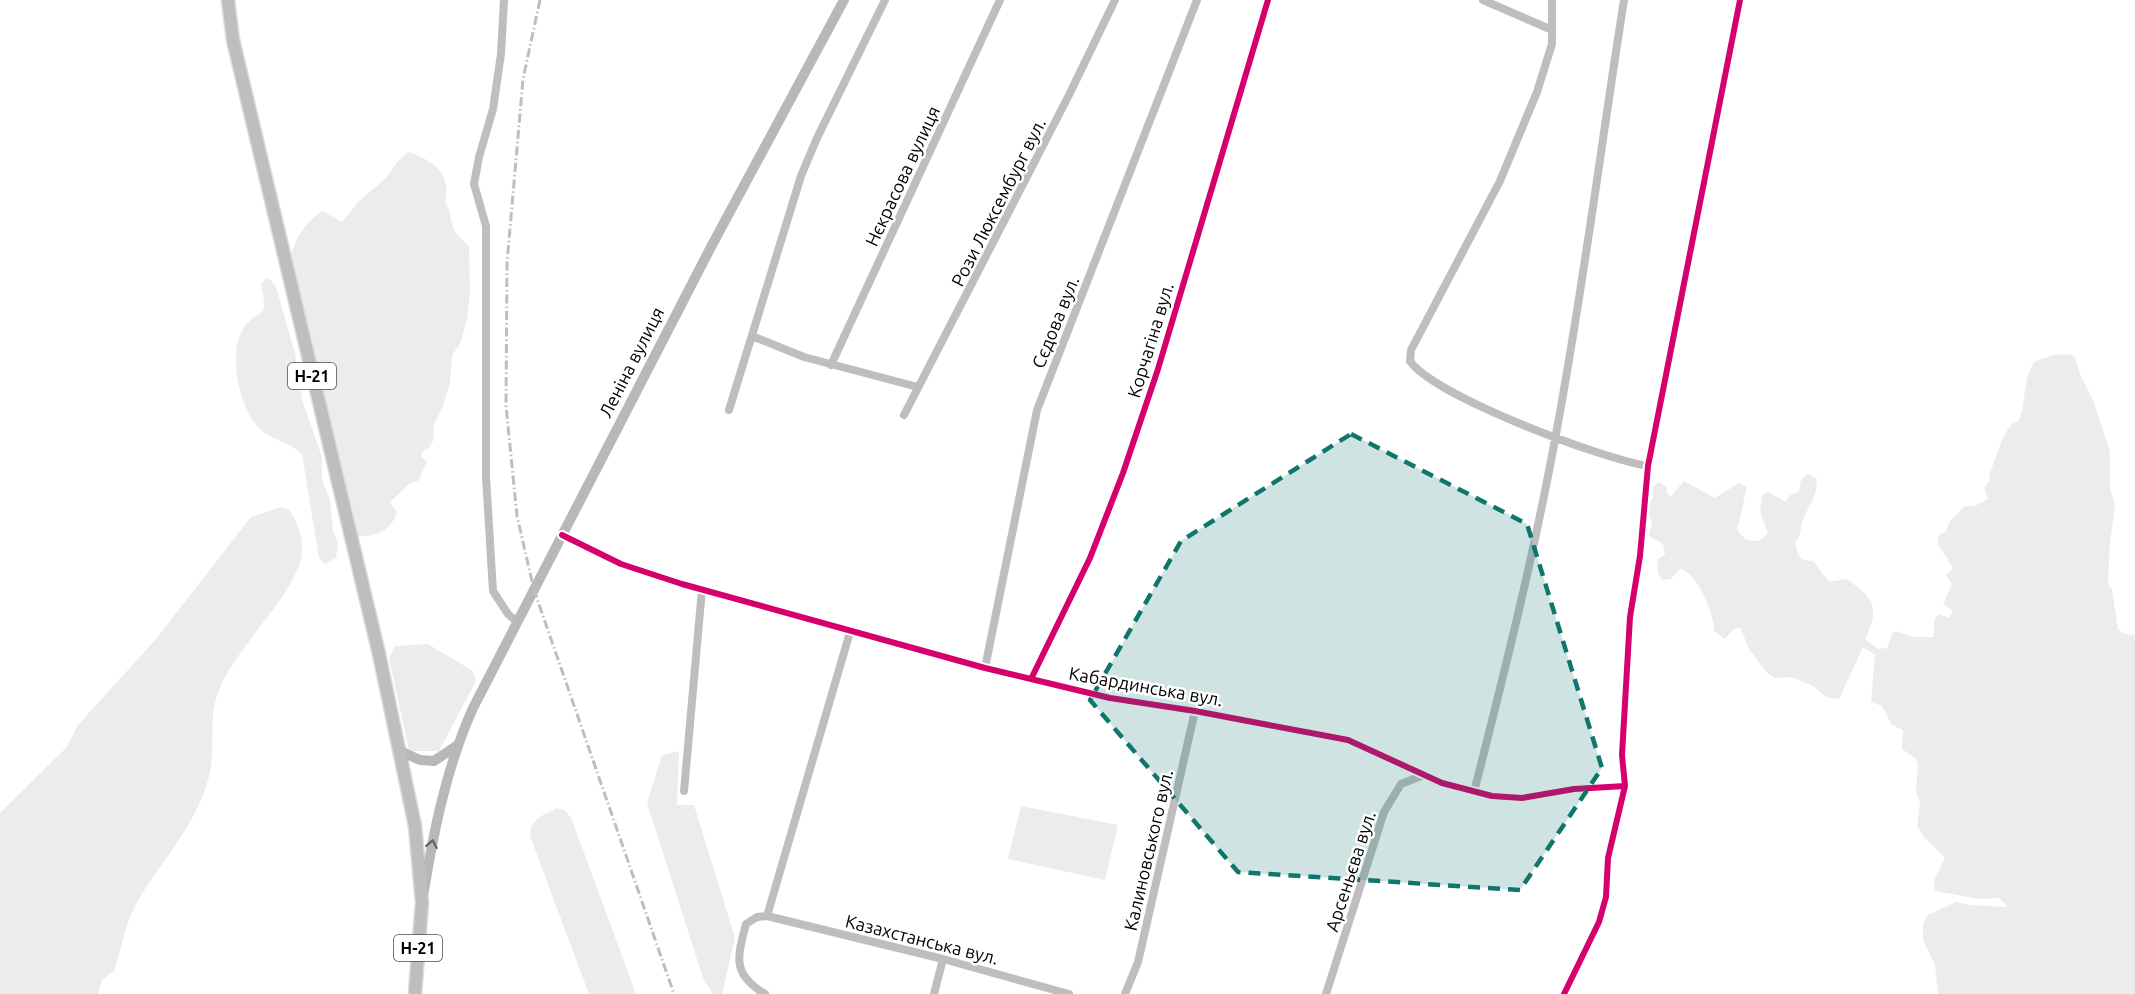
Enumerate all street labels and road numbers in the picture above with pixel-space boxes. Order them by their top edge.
street label: Нєкрасова вулиця [861,103,943,249]
street label: Рози Люксембург вул. [947,115,1049,289]
street label: Сєдова вул. [1027,273,1083,371]
street label: Корчагіна вул. [1123,280,1177,400]
street label: Леніна вулиця [595,304,667,420]
road number: Н-21 [288,363,336,389]
street label: Кабардинська вул. [1068,663,1224,709]
street label: Калиновського вул. [1120,768,1176,932]
street label: Арсеньєва вул. [1321,808,1379,934]
street label: Казахстанська вул. [843,910,1001,968]
road number: Н-21 [394,935,442,961]

